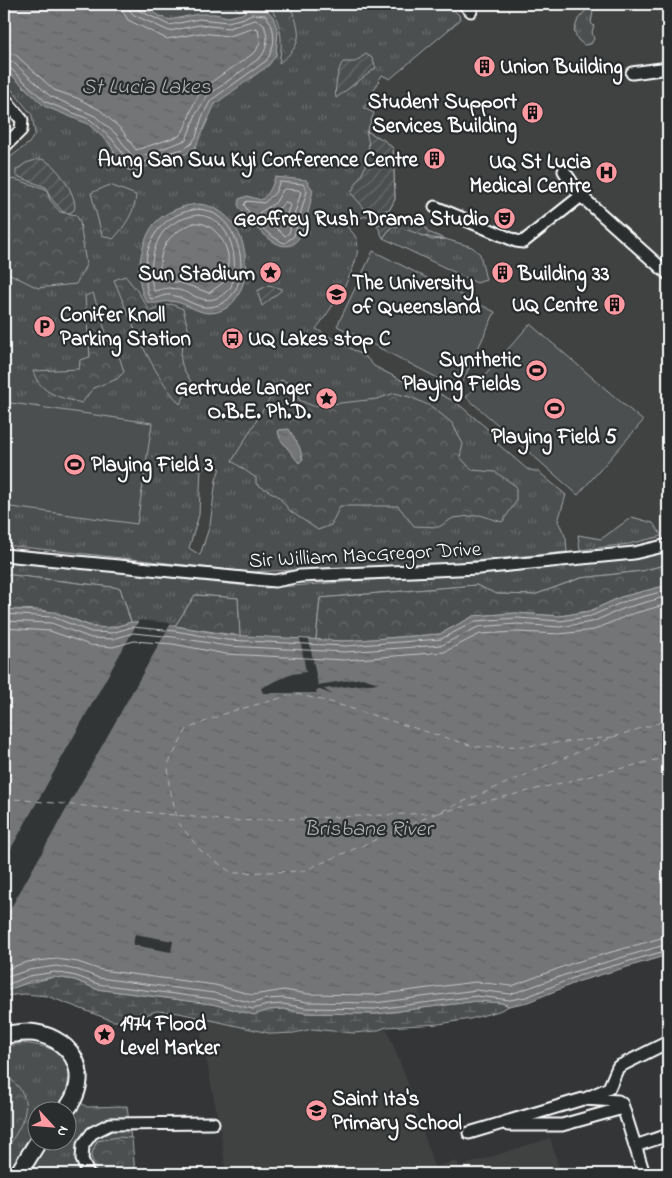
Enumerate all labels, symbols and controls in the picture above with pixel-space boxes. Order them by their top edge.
place label: Union Building [500,53,623,85]
building icon: Union Building [472,54,496,78]
water label: St Lucia Lakes [81,72,212,104]
place label: Student Support Services Building [368,88,518,144]
building icon: Student Support Services Building [521,101,545,125]
place label: Aung San Suu Kyi Conference Centre [98,146,419,178]
building icon: Aung San Suu Kyi Conference Centre [422,147,446,171]
place label: UQ St Lucia Medical Centre [470,148,592,202]
hospital icon: UQ St Lucia Medical Centre [595,161,619,185]
place label: Geoffrey Rush Drama Studio [234,205,489,237]
theatre icon: Geoffrey Rush Drama Studio [493,206,517,230]
place label: Sun Stadium [138,260,255,290]
place label: Building 33 [517,260,610,292]
place icon: Sun Stadium [259,261,283,285]
building icon: Building 33 [490,261,514,285]
place label: The University of Queensland [352,269,480,323]
school or university icon: The University of Queensland [324,282,348,306]
place label: UQ Centre [512,291,599,321]
building icon: UQ Centre [602,292,626,316]
place label: Conifer Knoll Parking Station [60,301,191,357]
parking icon: Conifer Knoll Parking Station [32,314,56,338]
place label: UQ Lakes stop C [248,325,391,355]
bus stop icon: UQ Lakes stop C [220,326,244,350]
place label: Synthetic Playing Fields [402,346,522,402]
sports icon: Synthetic Playing Fields [525,359,549,383]
place label: Gertrude Langer O.B.E. Ph.D. [175,374,312,428]
place icon: Gertrude Langer O.B.E. Ph.D. [315,387,339,411]
sports icon: Playing Field 5 [542,397,566,421]
place label: Playing Field 5 [491,423,617,455]
place label: Playing Field 3 [91,451,214,483]
sports icon: Playing Field 3 [63,452,87,476]
street label: Sir William MacGregor Drive [248,535,483,579]
water label: Brisbane River [304,814,435,846]
place label: 1974 Flood Level Marker [120,1010,220,1064]
place icon: 1974 Flood Level Marker [92,1023,116,1047]
place label: Saint Ita's Primary School [332,1085,462,1141]
school or university icon: Saint Ita's Primary School [304,1098,328,1122]
north arrow [28,1100,78,1150]
text: N [51,1122,74,1140]

